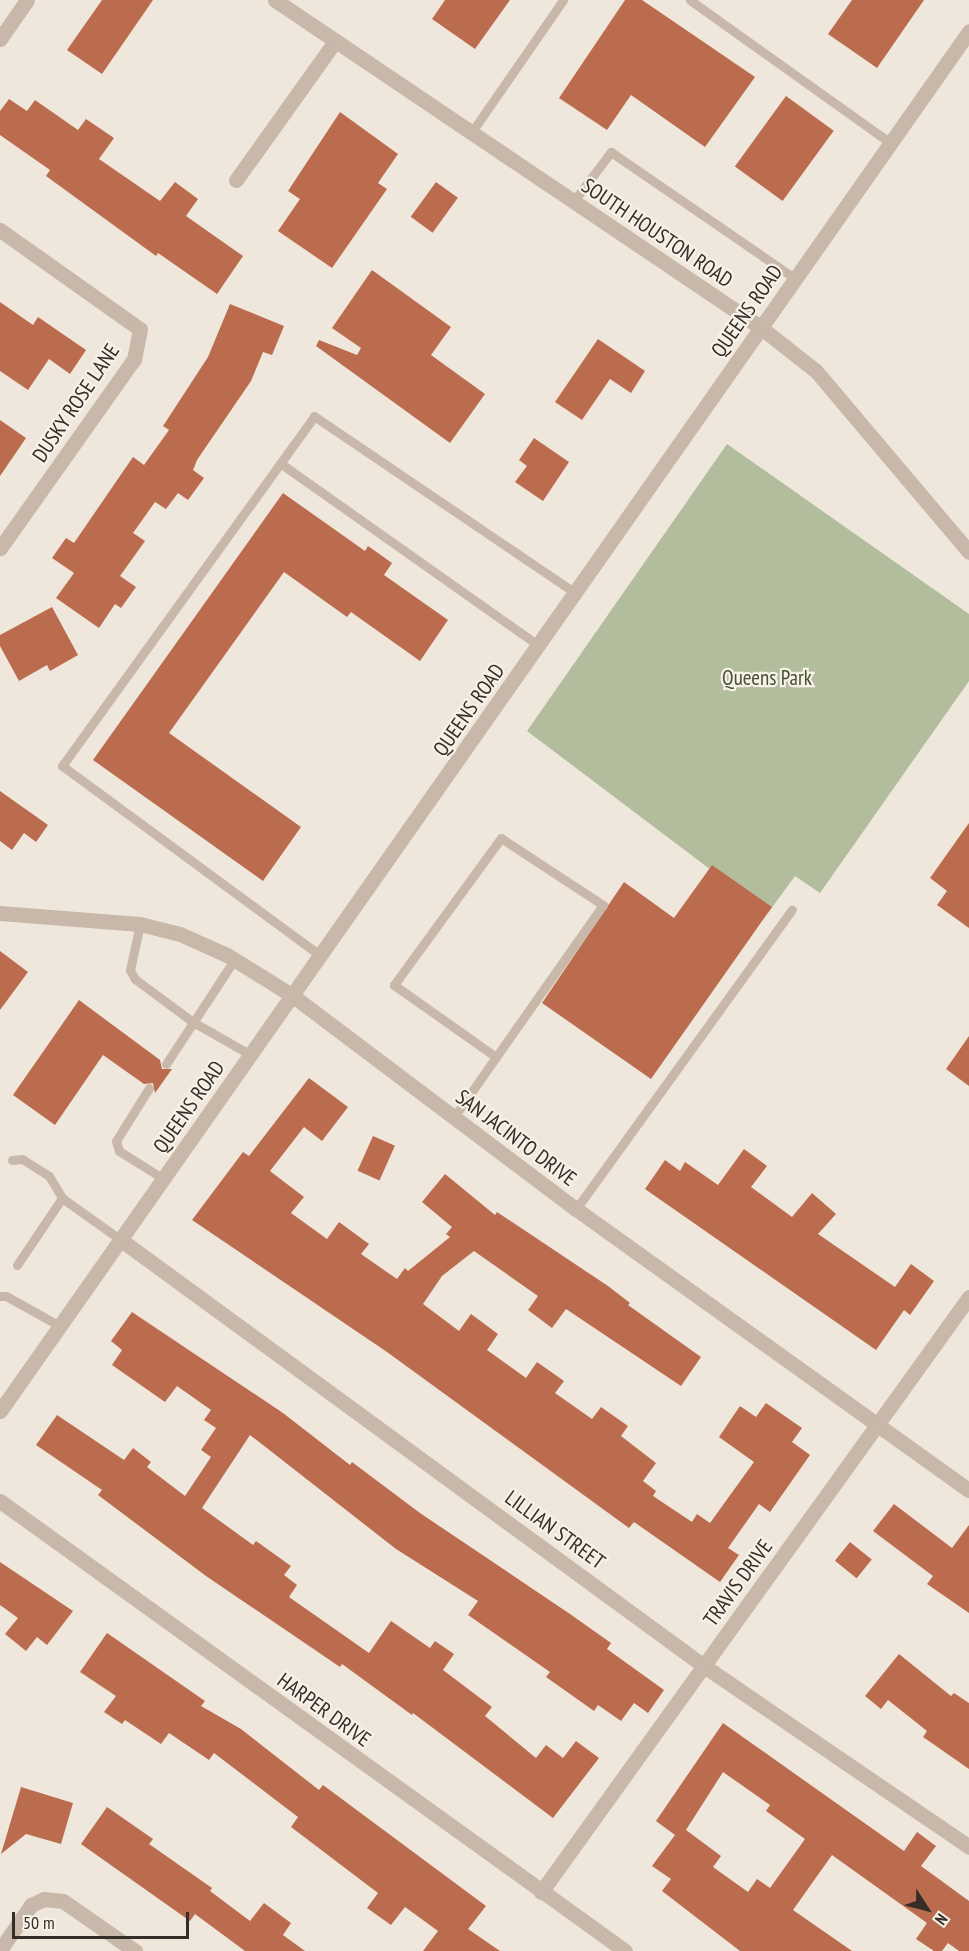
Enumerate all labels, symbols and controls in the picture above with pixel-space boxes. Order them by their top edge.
street label: SOUTH HOUSTON ROAD [577,173,737,293]
street label: QUEENS ROAD [706,260,788,362]
street label: DUSKY ROSE LANE [27,339,125,467]
street label: QUEENS ROAD [428,659,510,761]
park label: Queens Park [722,665,812,691]
street label: QUEENS ROAD [148,1056,230,1158]
street label: SAN JACINTO DRIVE [451,1085,581,1191]
street label: LILLIAN STREET [500,1485,610,1575]
street label: TRAVIS DRIVE [698,1535,778,1631]
street label: HARPER DRIVE [272,1668,376,1752]
north arrow [897,1879,957,1939]
scale bar [15,1900,192,1938]
text: N [931,1910,952,1929]
text: 50 m [23,1911,55,1934]

